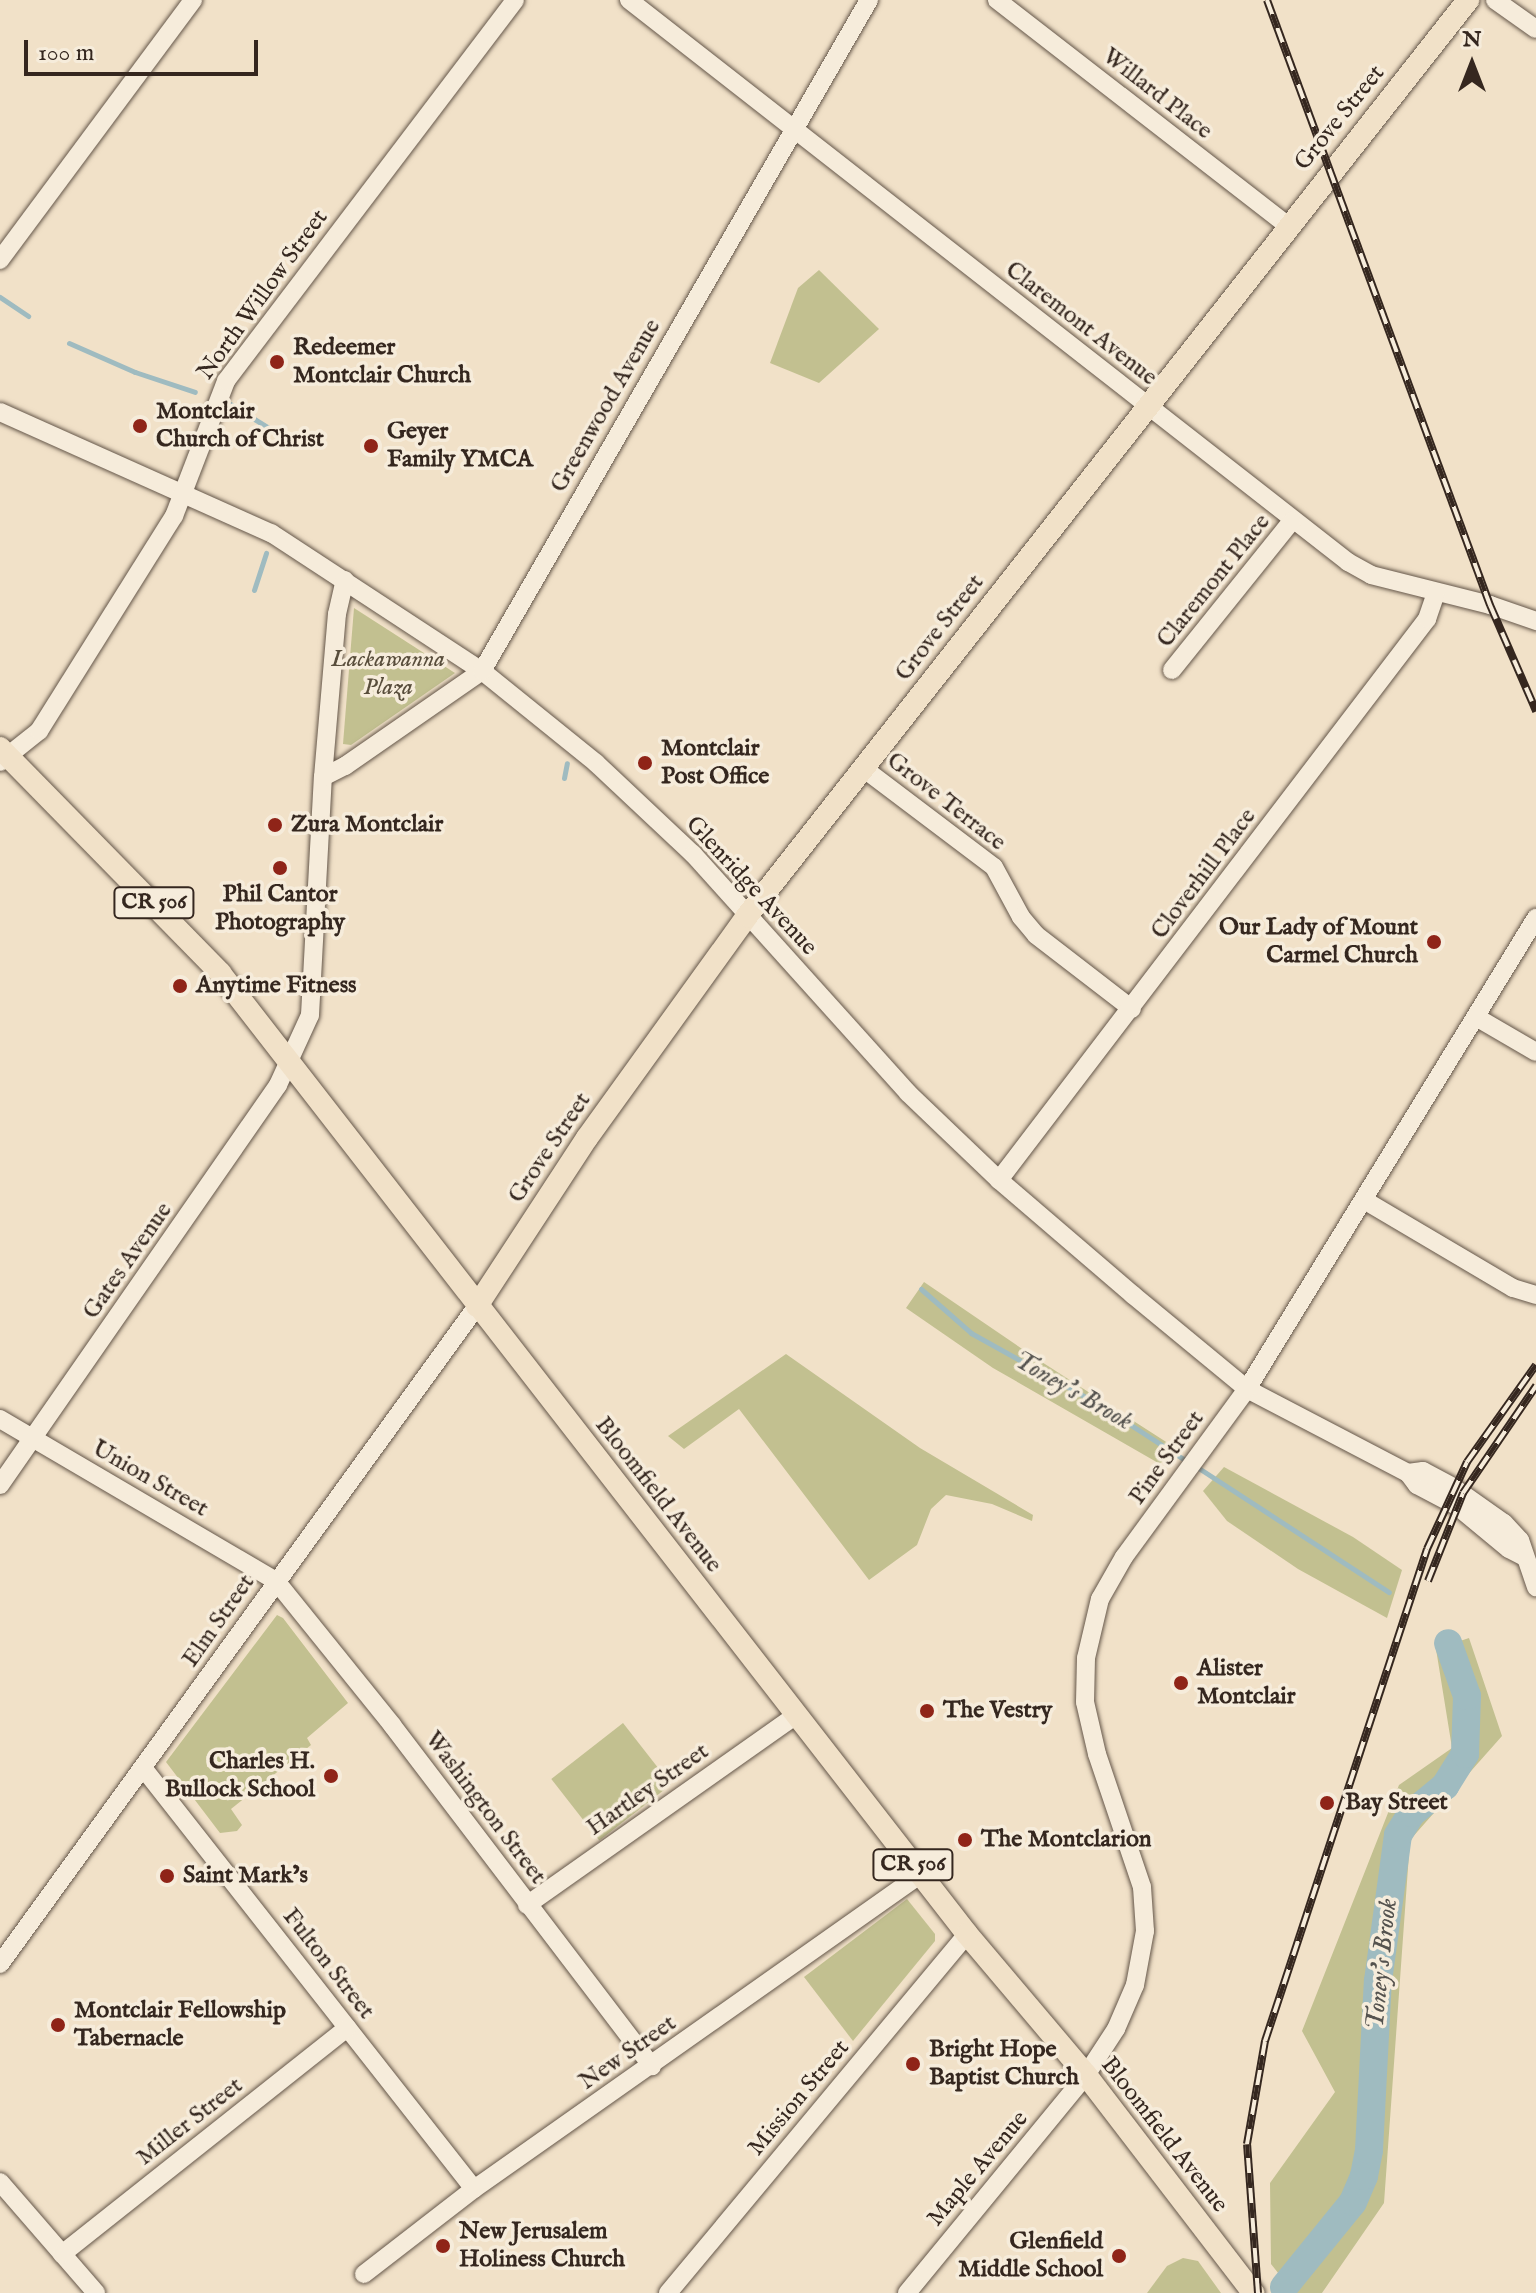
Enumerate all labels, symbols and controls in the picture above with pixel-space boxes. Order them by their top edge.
scale bar [28,24,262,74]
north arrow [1432,24,1512,104]
text: N [1462,26,1482,54]
text: 100 m [38,38,94,69]
street label: Willard Place [1096,42,1218,146]
street label: Grove Street [1289,60,1391,176]
street label: North Willow Street [192,204,334,386]
street label: Claremont Avenue [999,256,1163,392]
street label: Greenwood Avenue [545,314,667,498]
place label: Redeemer Montclair Church [293,334,471,390]
marker: Redeemer Montclair Church [268,353,286,371]
place label: Montclair Church of Christ [156,398,324,454]
marker: Montclair Church of Christ [131,417,149,435]
place label: Geyer Family YMCA [387,418,533,474]
marker: Geyer Family YMCA [362,437,380,455]
street label: Claremont Place [1151,508,1277,654]
street label: Grove Street [890,569,990,687]
park label: Lackawanna Plaza [331,646,445,702]
place label: Montclair Post Office [661,735,769,791]
street label: Grove Terrace [881,747,1011,857]
marker: Montclair Post Office [636,754,654,772]
street label: Cloverhill Place [1145,803,1263,945]
street label: Glenridge Avenue [679,810,823,962]
place label: Zura Montclair [291,811,443,839]
marker: Zura Montclair [266,816,284,834]
marker: Phil Cantor Photography [271,859,289,877]
place label: Phil Cantor Photography [215,881,345,937]
road number: CR 506 [112,885,196,921]
place label: Our Lady of Mount Carmel Church [1219,914,1418,970]
marker: Our Lady of Mount Carmel Church [1425,933,1443,951]
place label: Anytime Fitness [196,972,357,1000]
marker: Anytime Fitness [171,977,189,995]
street label: Grove Street [503,1087,597,1209]
street label: Gates Avenue [77,1197,179,1325]
water label: Toney's Brook [1008,1345,1138,1437]
street label: Pine Street [1123,1405,1211,1511]
street label: Bloomfield Avenue [588,1411,728,1579]
street label: Union Street [87,1434,213,1524]
street label: Elm Street [177,1569,261,1673]
place label: Alister Montclair [1197,1655,1296,1711]
marker: Alister Montclair [1172,1674,1190,1692]
place label: The Vestry [943,1697,1052,1725]
marker: The Vestry [918,1702,936,1720]
street label: Washington Street [418,1726,552,1890]
street label: Hartley Street [582,1737,714,1843]
place label: Charles H. Bullock School [165,1748,315,1804]
marker: Charles H. Bullock School [322,1767,340,1785]
place label: Bay Street [1345,1789,1448,1817]
marker: Bay Street [1316,1792,1338,1814]
place label: The Montclarion [981,1826,1152,1854]
marker: The Montclarion [956,1831,974,1849]
road number: CR 506 [871,1847,955,1883]
place label: Saint Mark’s [183,1862,308,1890]
marker: Saint Mark’s [158,1867,176,1885]
water label: Toney's Brook [1360,1897,1404,2031]
street label: Fulton Street [276,1903,380,2025]
place label: Montclair Fellowship Tabernacle [74,1997,286,2053]
street label: New Street [574,2009,682,2097]
marker: Montclair Fellowship Tabernacle [49,2016,67,2034]
street label: Mission Street [742,2034,856,2162]
place label: Bright Hope Baptist Church [929,2036,1079,2092]
street label: Bloomfield Avenue [1094,2051,1234,2219]
marker: Bright Hope Baptist Church [904,2055,922,2073]
street label: Miller Street [131,2072,249,2172]
street label: Maple Avenue [921,2105,1035,2233]
place label: New Jerusalem Holiness Church [459,2218,625,2274]
place label: Glenfield Middle School [958,2228,1103,2284]
marker: New Jerusalem Holiness Church [434,2237,452,2255]
marker: Glenfield Middle School [1110,2247,1128,2265]

